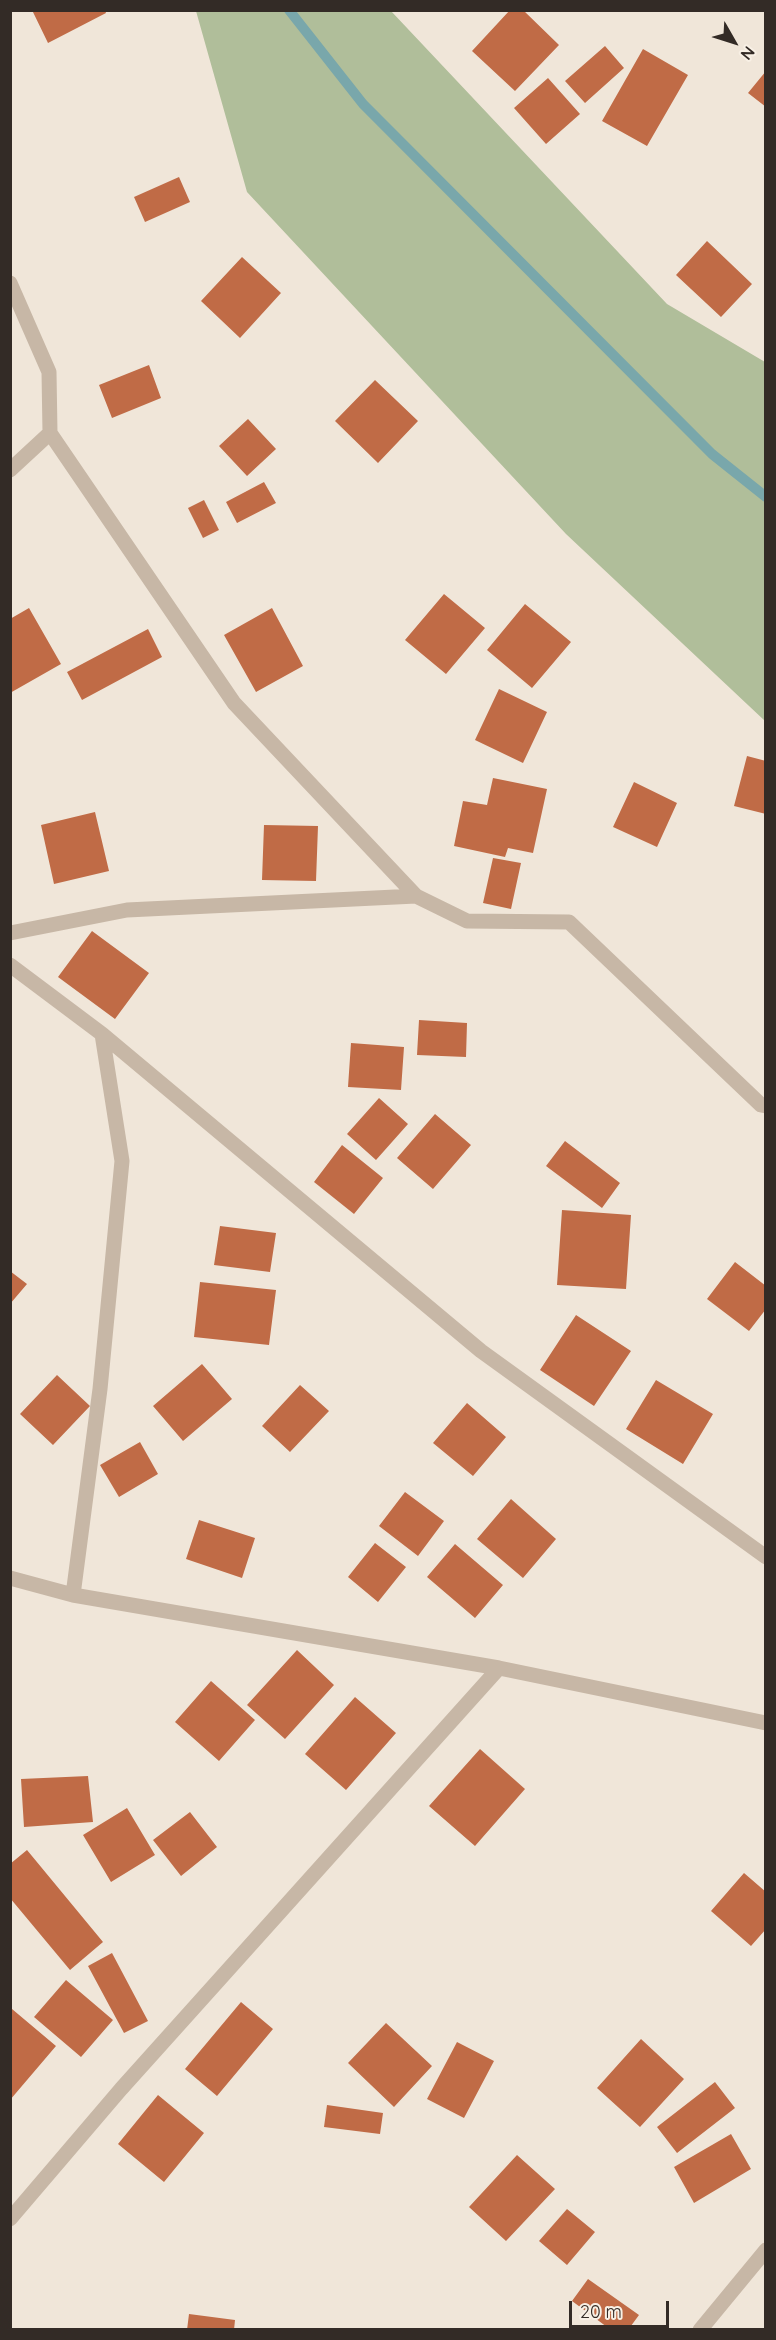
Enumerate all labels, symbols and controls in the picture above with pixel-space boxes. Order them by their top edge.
north arrow [704,12,764,72]
text: N [737,42,759,64]
scale bar [572,2289,672,2327]
text: 20 m [580,2300,622,2323]

